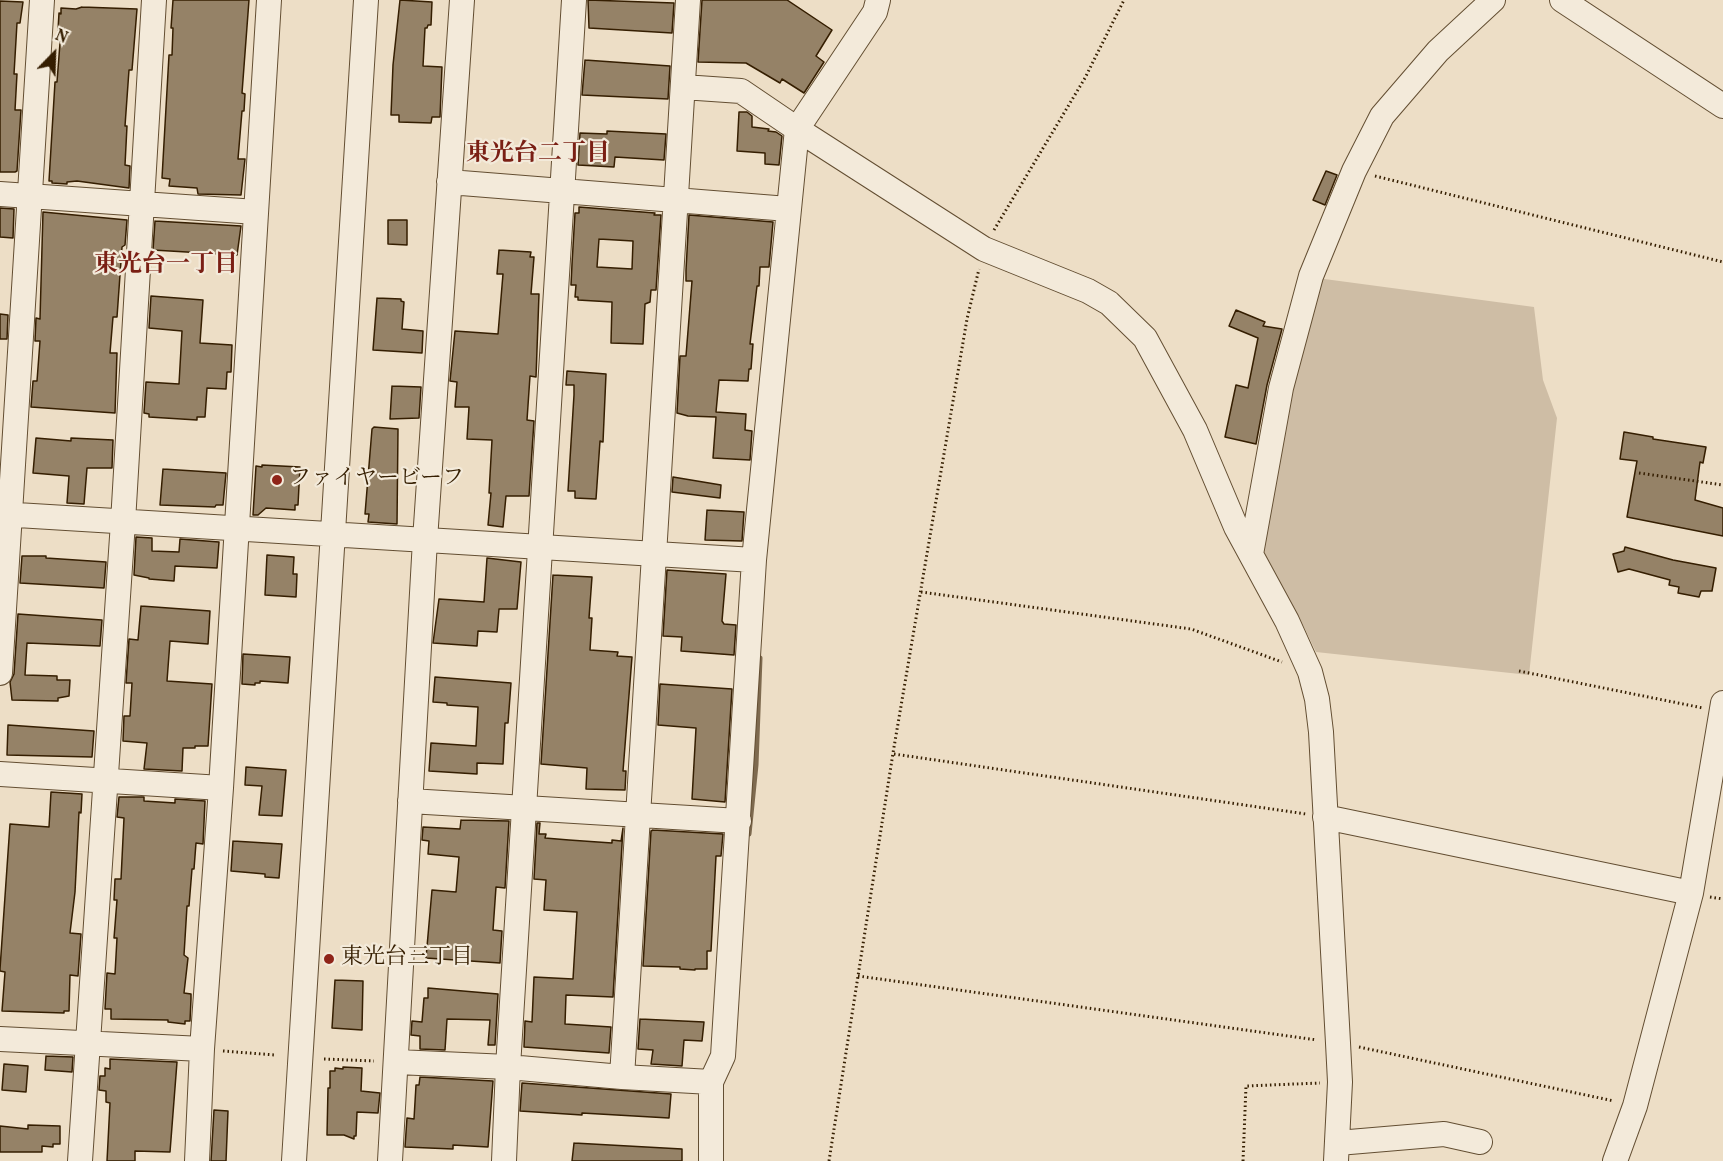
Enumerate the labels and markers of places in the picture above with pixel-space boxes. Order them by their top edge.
place label: ファイヤービーフ [289,467,464,493]
marker: ファイヤービーフ [270,473,284,487]
place label: 東光台三丁目 [341,946,473,972]
marker: 東光台三丁目 [322,952,336,966]

